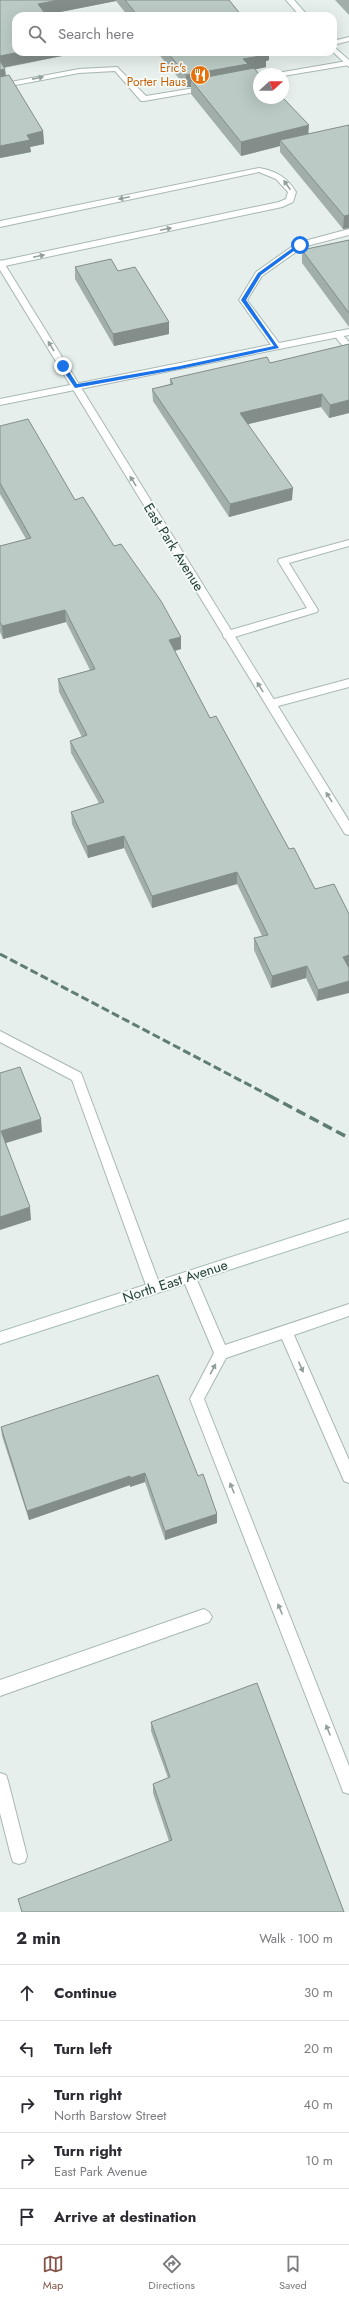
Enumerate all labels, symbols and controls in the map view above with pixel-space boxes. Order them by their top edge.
search box [12,12,337,56]
icon: search [26,23,48,45]
text: Search here [58,23,134,45]
place label: Eric's Porter Haus [127,59,186,91]
restaurant icon: Eric's Porter Haus [189,64,211,86]
north arrow [253,68,289,104]
one-way arrow [32,75,44,81]
one-way arrow [283,180,291,191]
one-way arrow [118,196,130,202]
one-way arrow [160,225,172,231]
route start [291,236,309,254]
one-way arrow [32,252,45,258]
one-way arrow [47,340,54,352]
route end [54,357,72,375]
one-way arrow [130,475,137,487]
street label: East Park Avenue [139,499,209,595]
one-way arrow [257,681,264,693]
one-way arrow [325,792,332,803]
street label: North East Avenue [120,1255,230,1307]
one-way arrow [298,1361,304,1373]
one-way arrow [210,1363,216,1375]
one-way arrow [229,1482,235,1494]
one-way arrow [277,1603,283,1615]
one-way arrow [325,1724,331,1735]
text: 2 min [16,1926,61,1950]
text: Walk · 100 m [259,1929,333,1948]
icon: ahead [16,1982,38,2004]
text: Continue [54,1982,117,2004]
text: 30 m [304,1983,333,2002]
icon: left [16,2038,38,2060]
text: Turn left [54,2038,112,2060]
text: 20 m [304,2039,333,2058]
text: Turn right [54,2084,122,2106]
icon: right [16,2094,38,2116]
text: 40 m [304,2095,333,2114]
text: North Barstow Street [54,2106,166,2125]
text: Turn right [54,2140,122,2162]
icon: right [16,2150,38,2172]
text: 10 m [305,2151,333,2170]
text: East Park Avenue [54,2162,147,2181]
icon: arrive [16,2206,38,2228]
text: Arrive at destination [54,2206,196,2228]
tab: Map [42,2253,64,2293]
tab: Directions [148,2253,195,2293]
tab: Saved [279,2253,307,2293]

